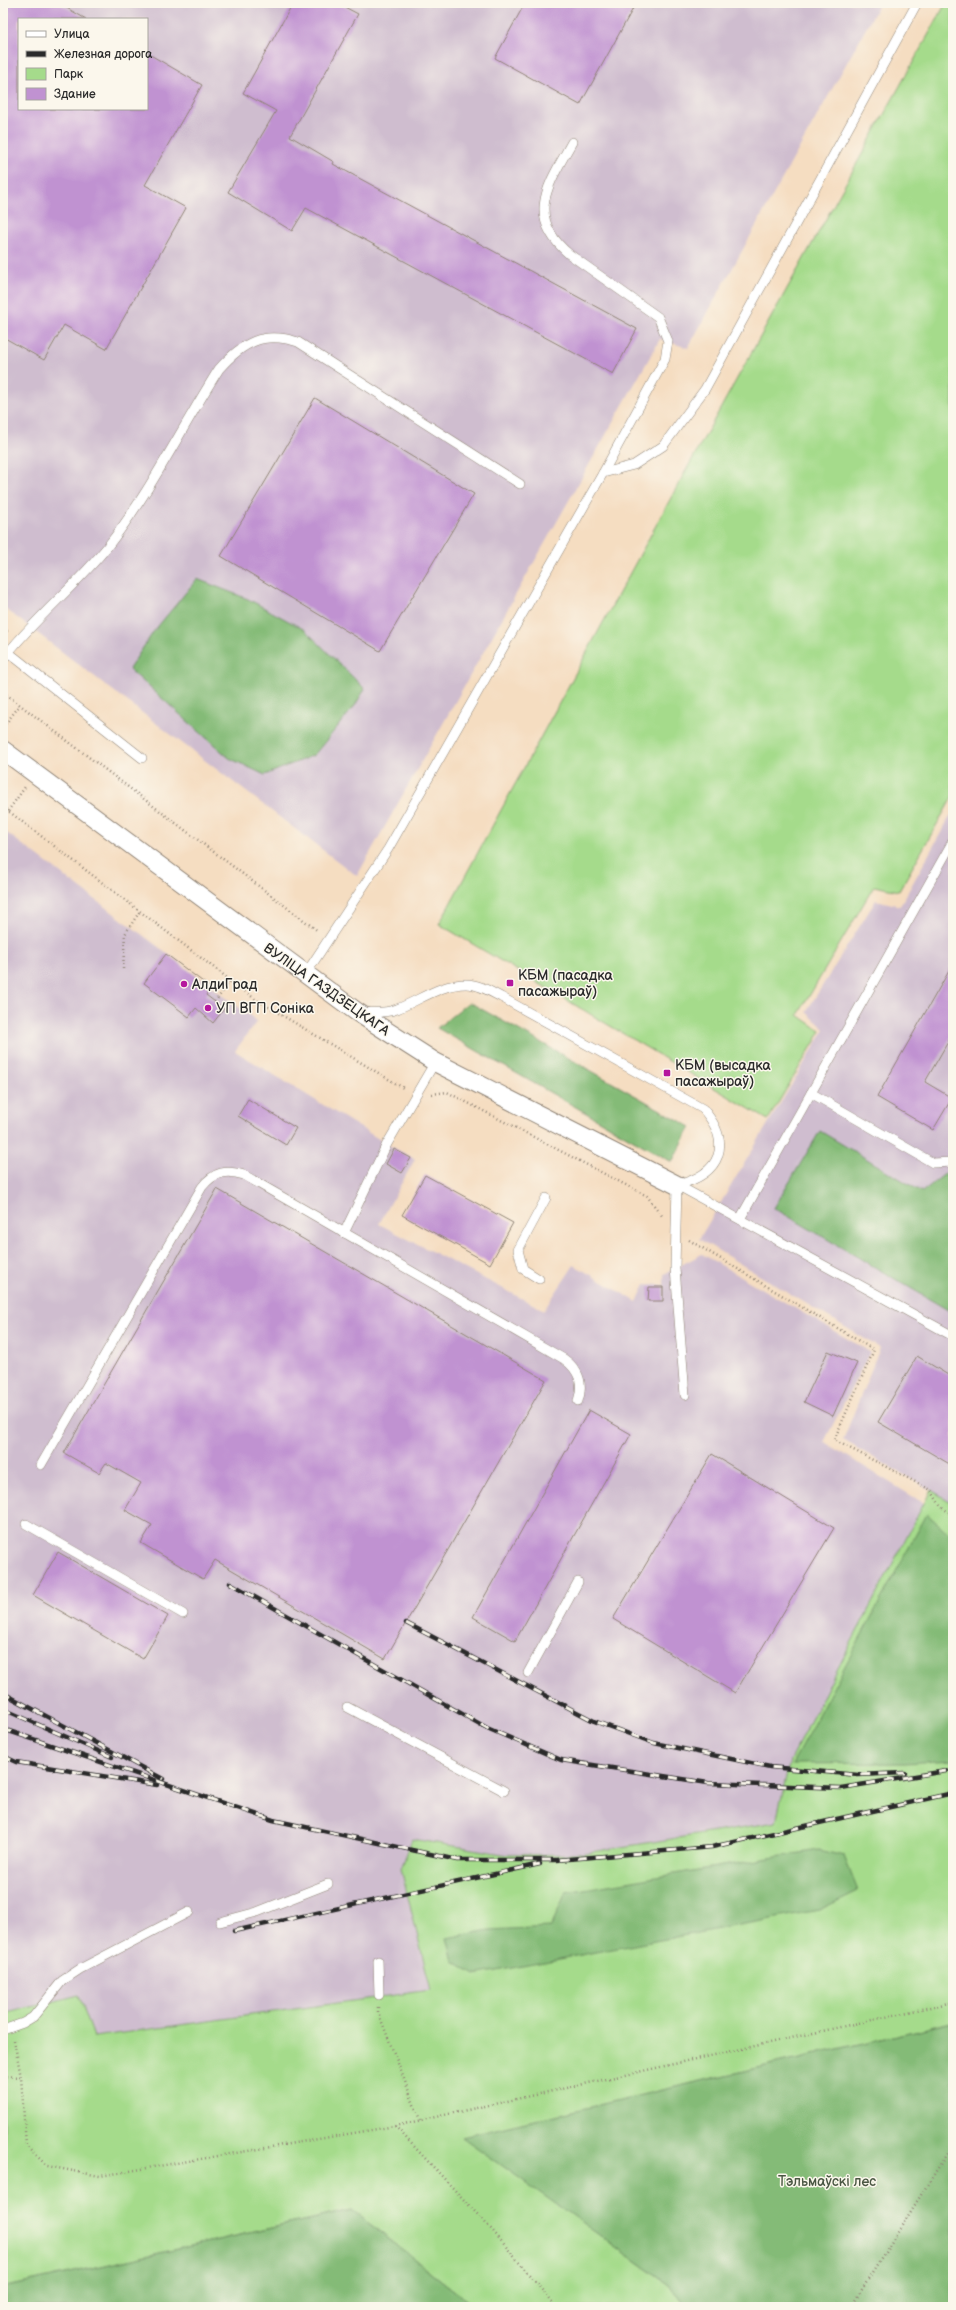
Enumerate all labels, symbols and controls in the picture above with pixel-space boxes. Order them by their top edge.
legend [18,18,148,110]
text: Улица [54,27,90,42]
text: Железная дорога [54,47,152,62]
text: Парк [54,67,84,82]
text: Здание [54,87,96,102]
street label: ВУЛІЦА ГАЗДЗЕЦКАГА [260,939,393,1040]
place label: КБМ (пасадка пасажыраў) [518,967,614,1000]
place label: АлдиГрад [191,976,258,993]
marker: КБМ (пасадка пасажыраў) [505,978,515,988]
marker: АлдиГрад [179,979,189,989]
place label: УП ВГП Соніка [216,1000,315,1017]
marker: УП ВГП Соніка [203,1003,213,1013]
place label: КБМ (высадка пасажыраў) [675,1057,772,1090]
marker: КБМ (высадка пасажыраў) [662,1068,672,1078]
park label: Тэльмаўскі лес [778,2173,876,2190]

